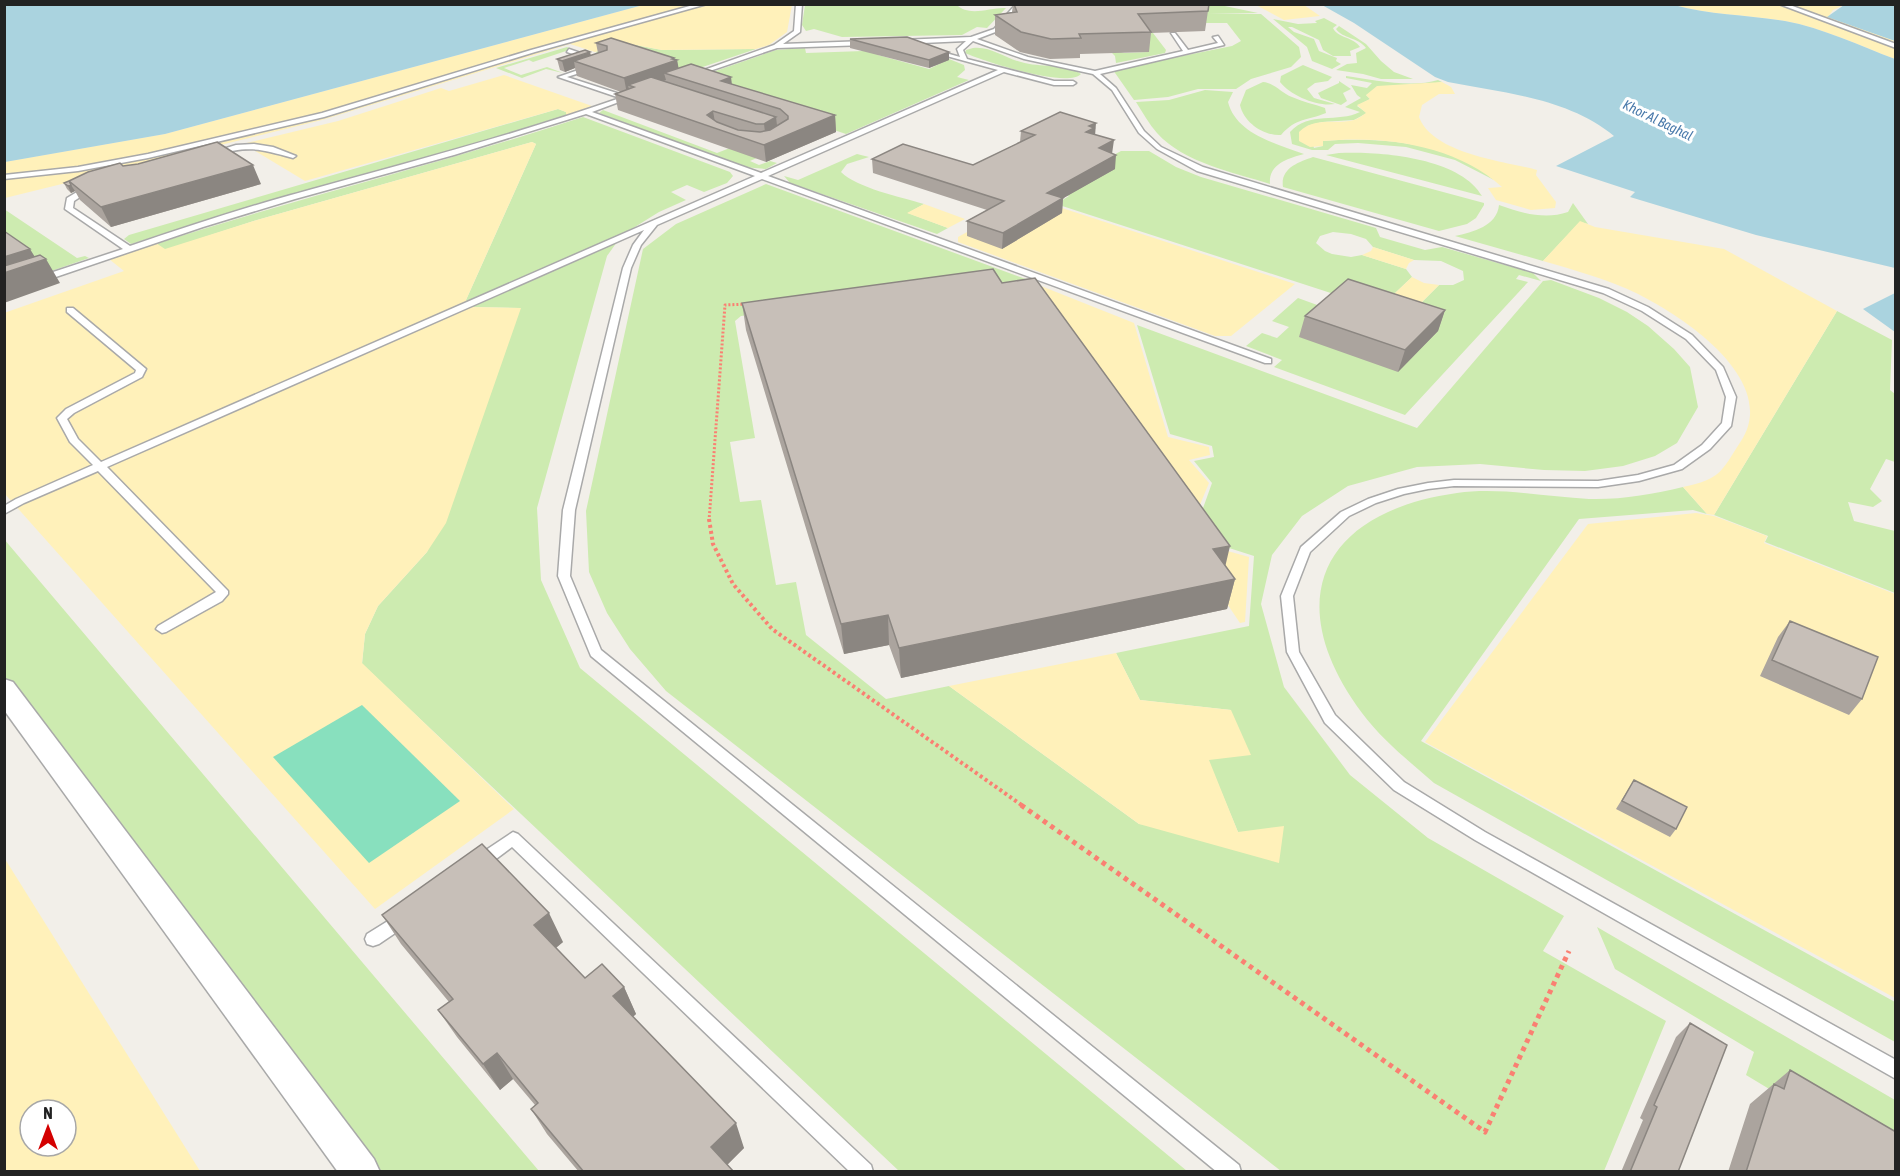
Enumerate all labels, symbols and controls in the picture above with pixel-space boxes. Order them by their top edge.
water label: Khor Al Baghal [1621,96,1696,144]
north arrow [18,1098,78,1158]
text: N [43,1104,53,1122]

